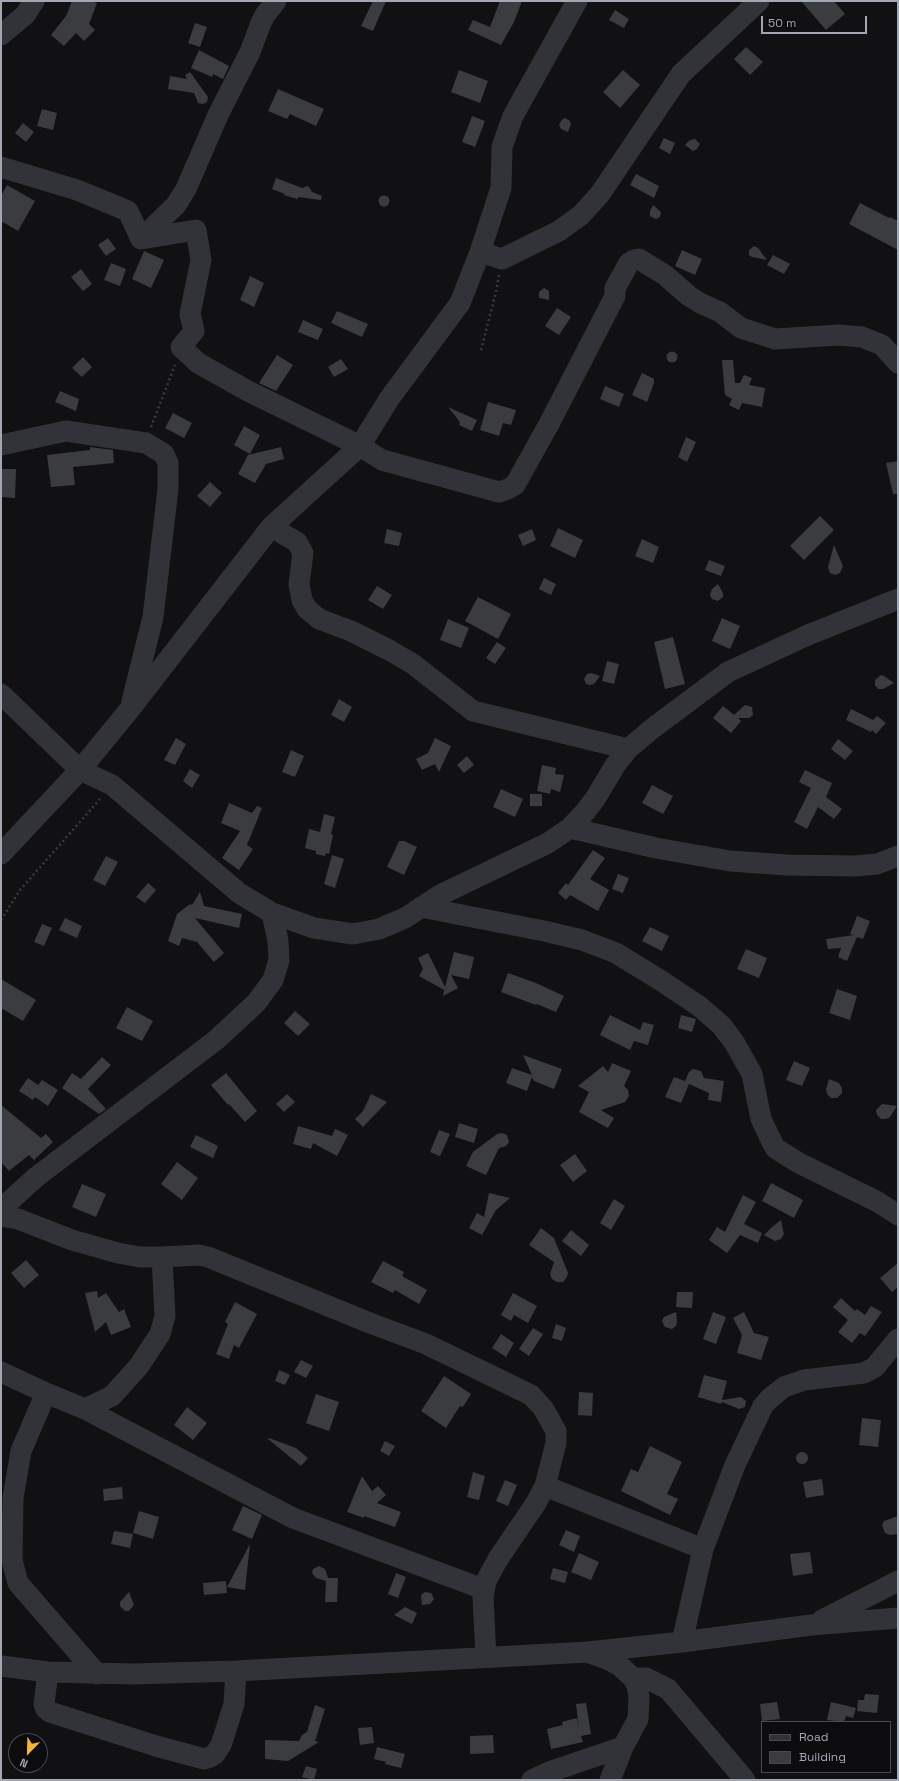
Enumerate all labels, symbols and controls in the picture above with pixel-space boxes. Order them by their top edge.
scale bar [763,8,869,34]
text: 50 m [768,15,796,31]
legend [761,1721,891,1773]
text: Road [799,1729,828,1745]
north arrow [8,1733,48,1773]
text: Building [799,1749,846,1765]
text: N [18,1755,30,1771]

